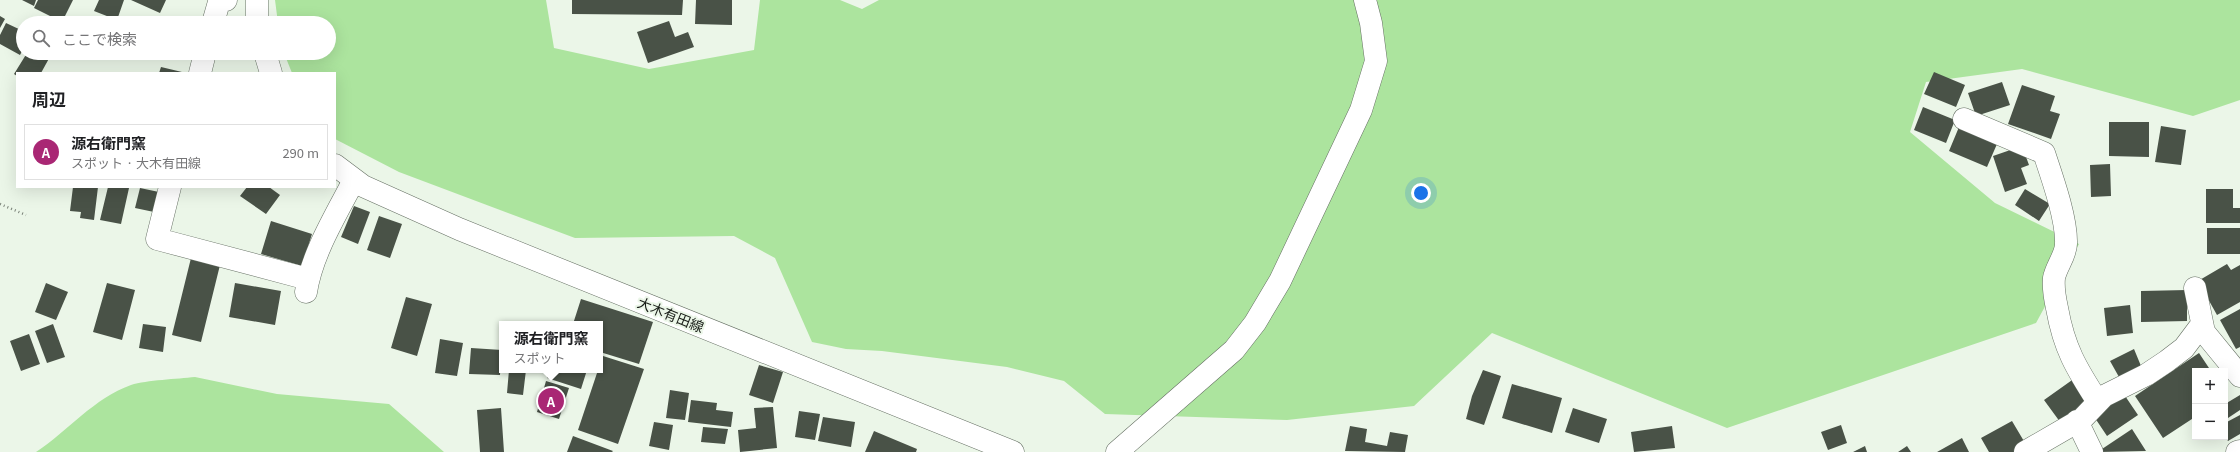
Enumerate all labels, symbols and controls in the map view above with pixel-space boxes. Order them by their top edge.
search box [16,16,336,60]
icon: search [30,27,52,49]
text: ここで検索 [62,28,137,49]
text: 周辺 [32,86,66,111]
text: 源右衛門窯 [71,132,146,153]
text: A [42,143,50,162]
text: 290 m [282,143,319,162]
text: スポット · 大木有田線 [71,153,201,172]
your location [1411,183,1431,203]
street label: 大木有田線 [635,292,707,336]
popup [499,321,603,373]
text: 源右衛門窯 [513,327,589,348]
text: スポット [513,348,566,367]
map controls [2192,368,2228,440]
button: + [2192,368,2228,404]
pin: A [538,386,564,416]
button: − [2192,404,2228,440]

